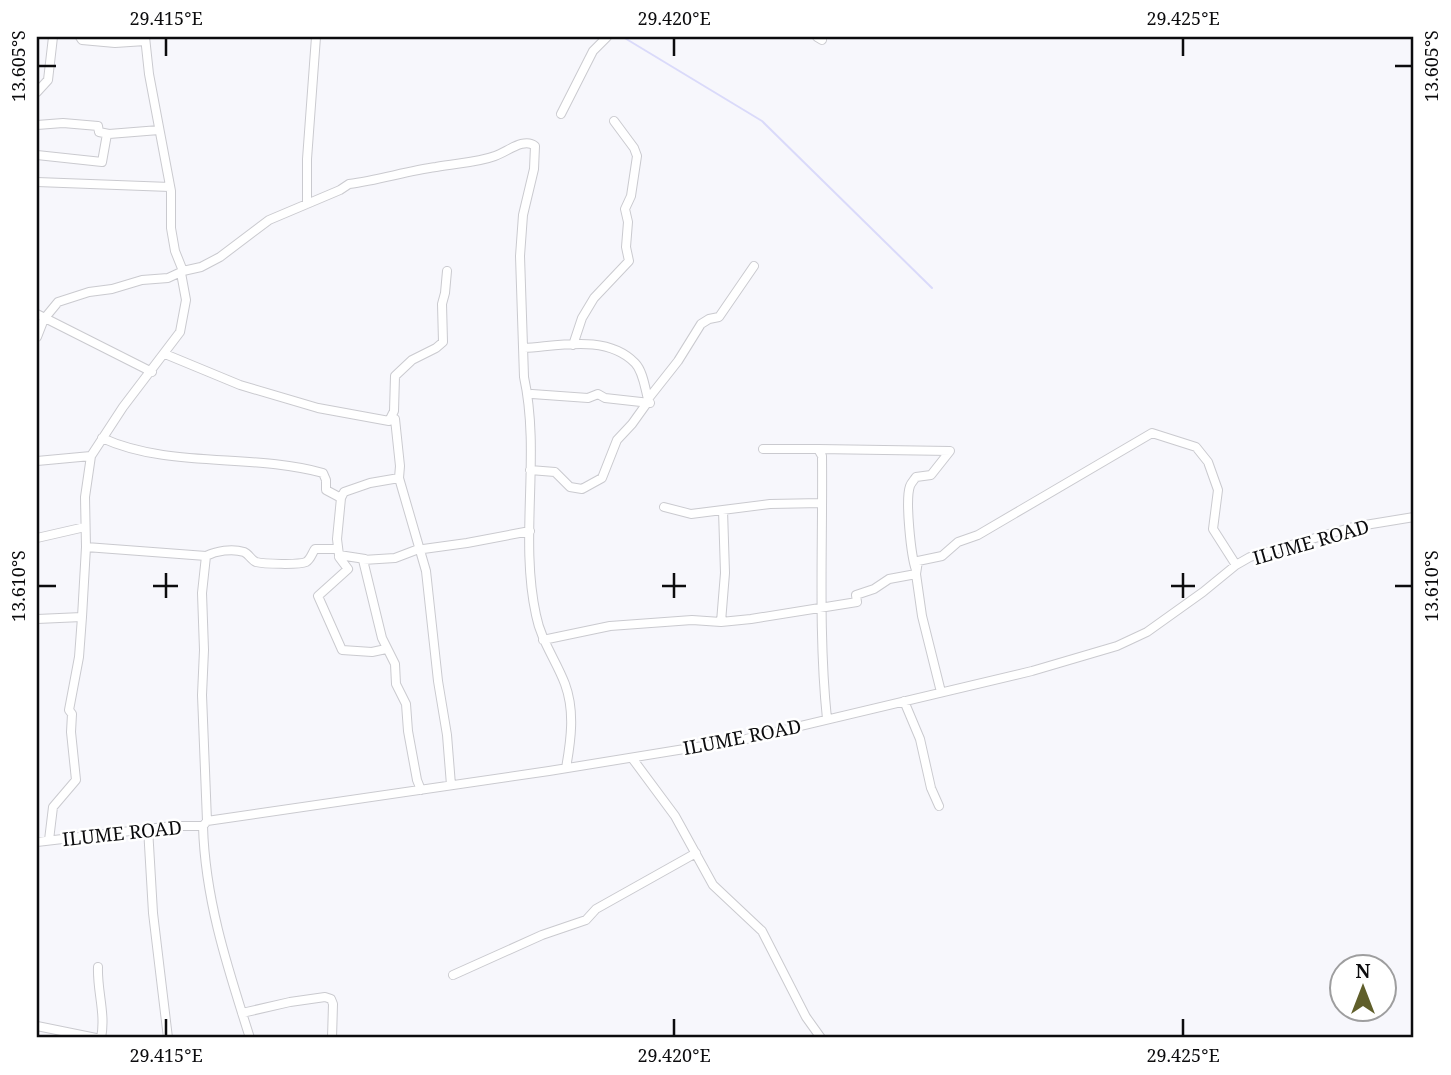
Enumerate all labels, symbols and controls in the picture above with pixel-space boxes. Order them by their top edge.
text: 29.415°E [129,6,203,30]
text: 29.420°E [637,6,711,30]
text: 29.425°E [1146,6,1220,30]
text: 13.605°S [6,30,30,102]
text: 13.605°S [1419,30,1443,102]
street label: ILUME ROAD [1250,513,1372,571]
text: 13.610°S [6,550,30,622]
text: 13.610°S [1419,550,1443,622]
street label: ILUME ROAD [681,713,803,761]
street label: ILUME ROAD [61,814,183,852]
north arrow [1328,953,1398,1023]
text: N [1356,958,1371,984]
text: 29.415°E [129,1043,203,1067]
text: 29.420°E [637,1043,711,1067]
text: 29.425°E [1146,1043,1220,1067]

